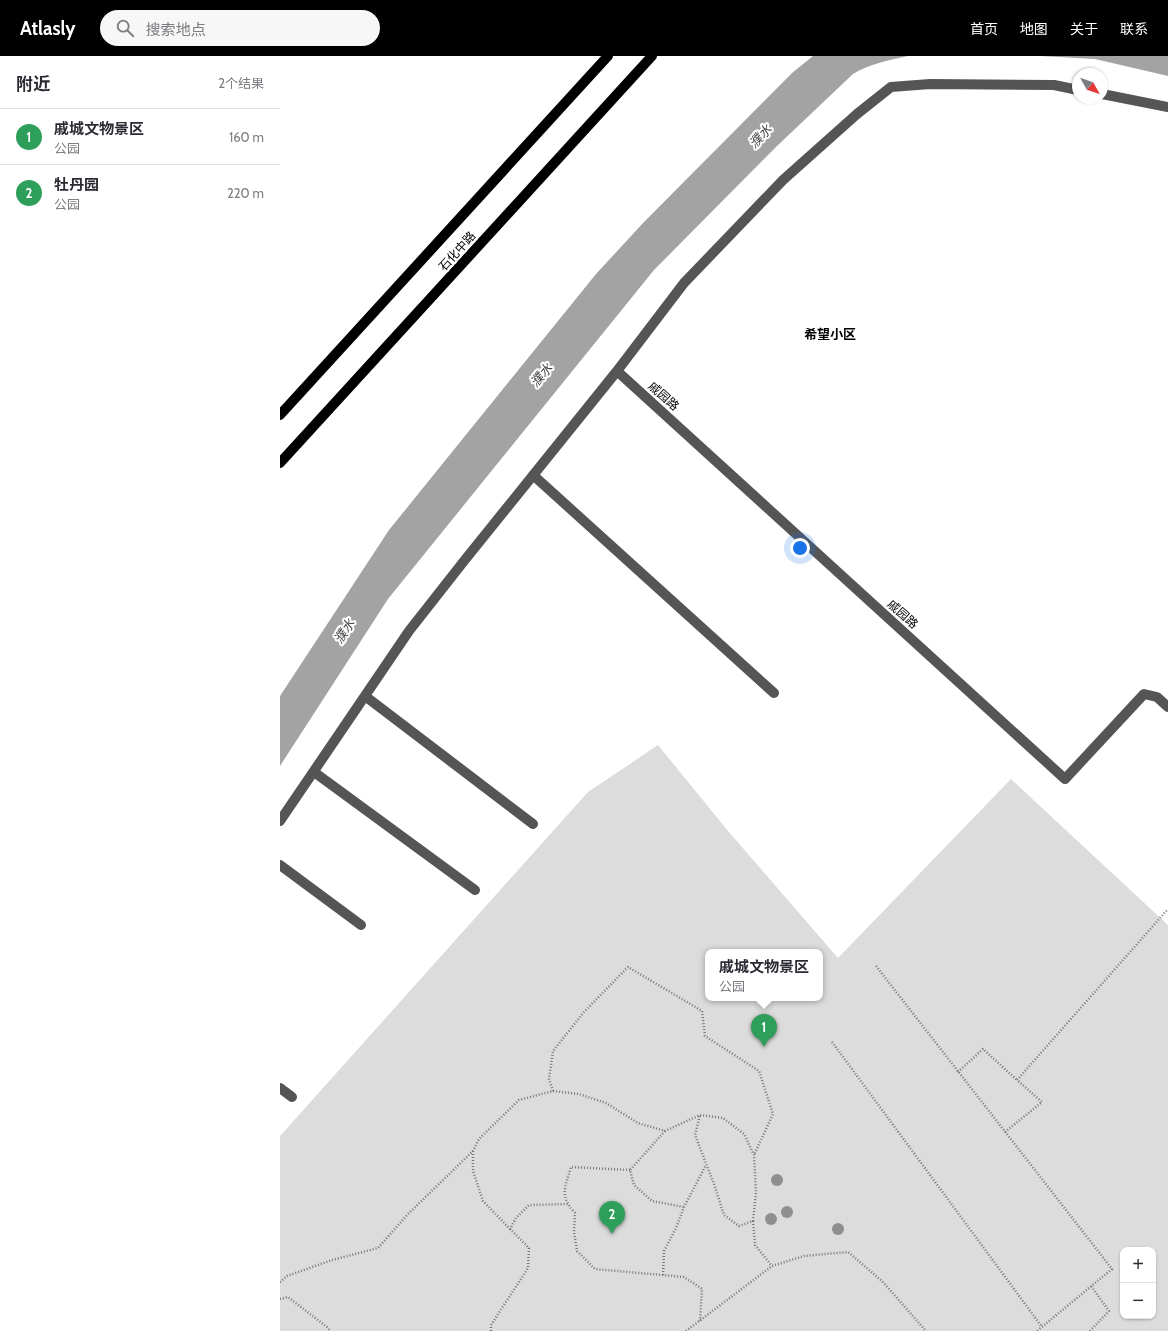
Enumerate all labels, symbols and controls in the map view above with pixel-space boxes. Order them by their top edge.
search box [100,10,380,46]
text: Atlasly [20,17,76,40]
icon: search [114,17,136,39]
text: 首页 [970,20,998,38]
text: 地图 [1020,20,1048,38]
text: 关于 [1070,20,1098,38]
text: 联系 [1120,20,1148,38]
text: 搜索地点 [146,21,206,39]
north arrow [1072,68,1108,104]
text: 附近 [16,74,50,94]
text: 2个结果 [218,75,264,91]
text: 戚城文物景区 [54,120,144,138]
water label: 濮水 [745,120,775,151]
text: 1 [27,129,31,145]
text: 160 m [229,129,264,145]
text: 公园 [54,140,80,156]
text: 牡丹园 [54,176,99,194]
text: 2 [26,185,32,201]
text: 220 m [227,185,264,201]
text: 公园 [54,196,80,212]
street label: 石化中路 [435,228,479,274]
district label: 希望小区 [804,326,856,342]
water label: 濮水 [526,359,556,390]
street label: 戚园路 [646,378,682,414]
your location [790,538,810,558]
street label: 戚园路 [885,596,921,632]
water label: 濮水 [330,615,358,646]
popup [705,949,823,1001]
text: 戚城文物景区 [719,958,809,976]
text: 公园 [719,978,745,994]
pin: 1 [751,1014,777,1047]
pin: 2 [599,1201,625,1234]
map controls [1120,1247,1156,1319]
button: + [1120,1247,1156,1283]
button: − [1120,1283,1156,1319]

